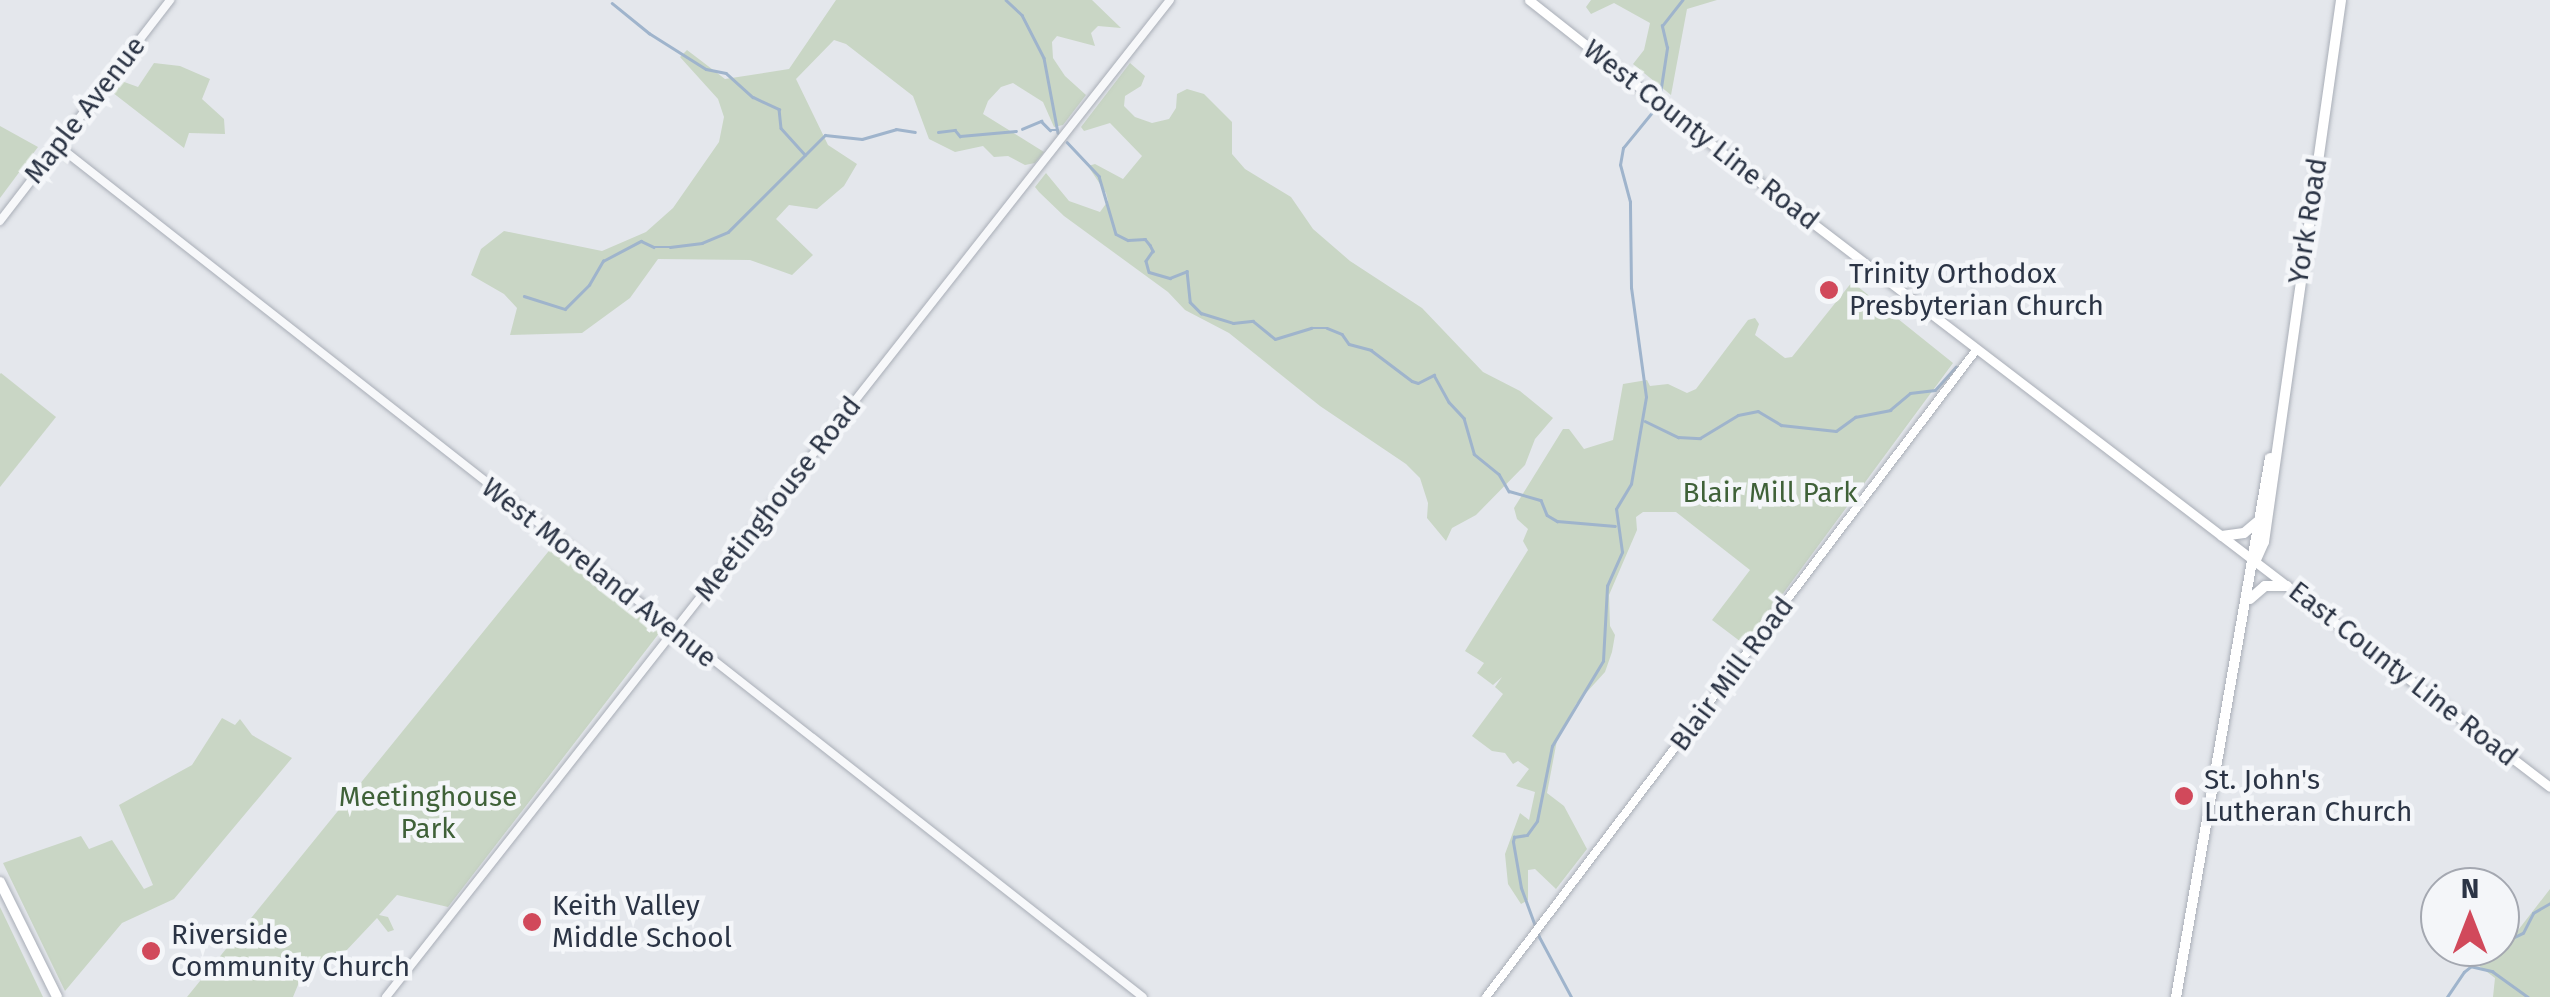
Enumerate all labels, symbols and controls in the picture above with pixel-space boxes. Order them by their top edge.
street label: Maple Avenue [17,30,153,190]
street label: West County Line Road [1577,33,1825,237]
street label: York Road [2281,156,2335,286]
place label: Trinity Orthodox Presbyterian Church [1849,257,2104,323]
marker: Trinity Orthodox Presbyterian Church [1818,279,1840,301]
street label: Meetinghouse Road [688,390,868,608]
street label: West Moreland Avenue [475,471,723,675]
park label: Blair Mill Park [1682,476,1858,510]
street label: East County Line Road [2282,574,2524,774]
street label: Blair Mill Road [1663,590,1801,758]
place label: St. John's Lutheran Church [2204,763,2412,829]
park label: Meetinghouse Park [339,780,517,846]
marker: St. John's Lutheran Church [2173,785,2195,807]
north arrow [2420,867,2520,967]
text: N [2461,872,2479,905]
place label: Keith Valley Middle School [552,889,732,955]
marker: Keith Valley Middle School [521,911,543,933]
place label: Riverside Community Church [171,918,410,984]
marker: Riverside Community Church [140,940,162,962]

